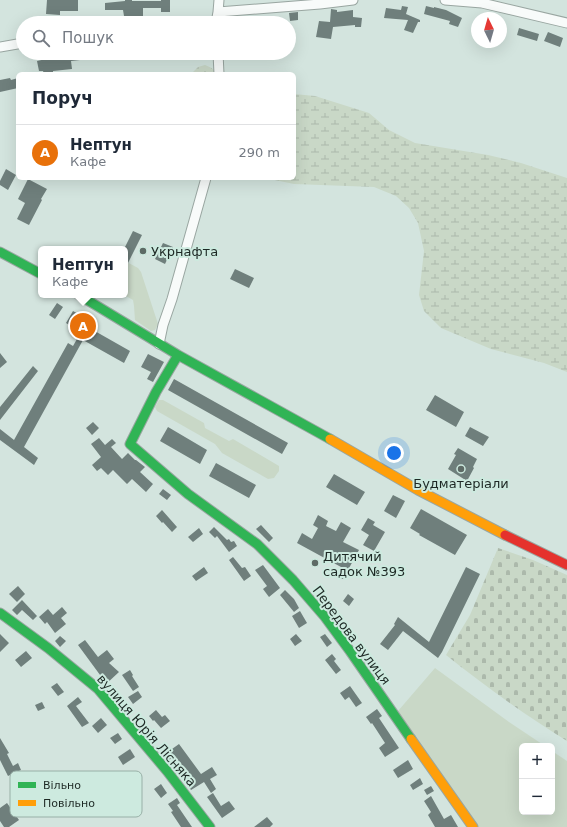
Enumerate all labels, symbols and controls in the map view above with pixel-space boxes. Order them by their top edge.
north arrow [471,12,507,48]
search box [16,16,296,60]
icon: search [30,27,52,49]
text: Пошук [62,29,114,47]
text: Поруч [32,88,93,108]
text: Нептун [70,136,132,154]
text: A [40,145,50,160]
text: 290 m [238,145,280,160]
text: Кафе [70,154,106,169]
place label: Укрнафта [151,244,218,259]
popup [38,246,128,298]
marker: Укрнафта [138,246,148,256]
text: Нептун [52,256,114,274]
text: Кафе [52,274,88,289]
pin: A [70,311,96,341]
your location [384,443,404,463]
marker: Будматеріали [456,464,466,474]
place label: Будматеріали [413,476,509,491]
place label: Дитячий садок №393 [323,549,405,579]
marker: Дитячий садок №393 [310,558,320,568]
street label: Передова вулиця [310,583,394,688]
street label: вулиця Юрія Лісняка [94,671,199,789]
map controls [519,743,555,815]
button: + [519,743,555,779]
legend [10,771,142,817]
text: Вільно [43,779,81,792]
button: − [519,779,555,815]
text: Повільно [43,797,95,810]

